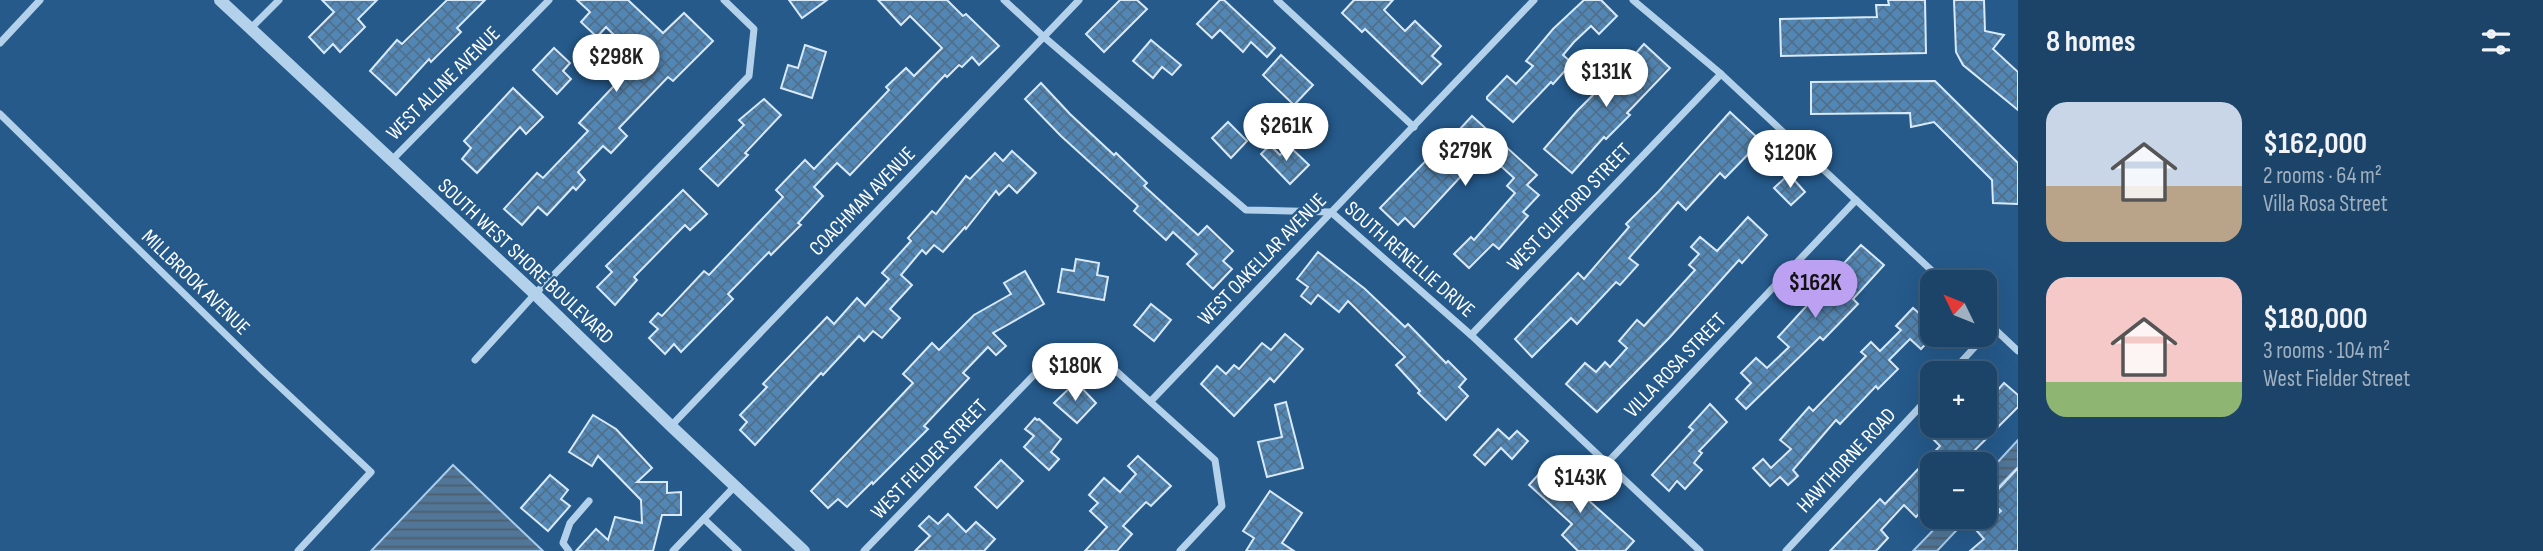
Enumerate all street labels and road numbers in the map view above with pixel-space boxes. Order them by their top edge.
street label: WEST ALLINE AVENUE [381,21,505,145]
street label: WEST CLIFFORD STREET [1502,138,1637,276]
street label: COACHMAN AVENUE [804,142,921,261]
street label: SOUTH WEST SHORE BOULEVARD [433,173,619,349]
street label: WEST OAKELLAR AVENUE [1193,188,1332,331]
street label: SOUTH RENELLIE DRIVE [1340,196,1480,323]
street label: MILLBROOK AVENUE [136,224,255,340]
street label: VILLA ROSA STREET [1619,307,1732,423]
street label: WEST FIELDER STREET [866,394,993,524]
street label: HAWTHORNE ROAD [1792,403,1901,518]

